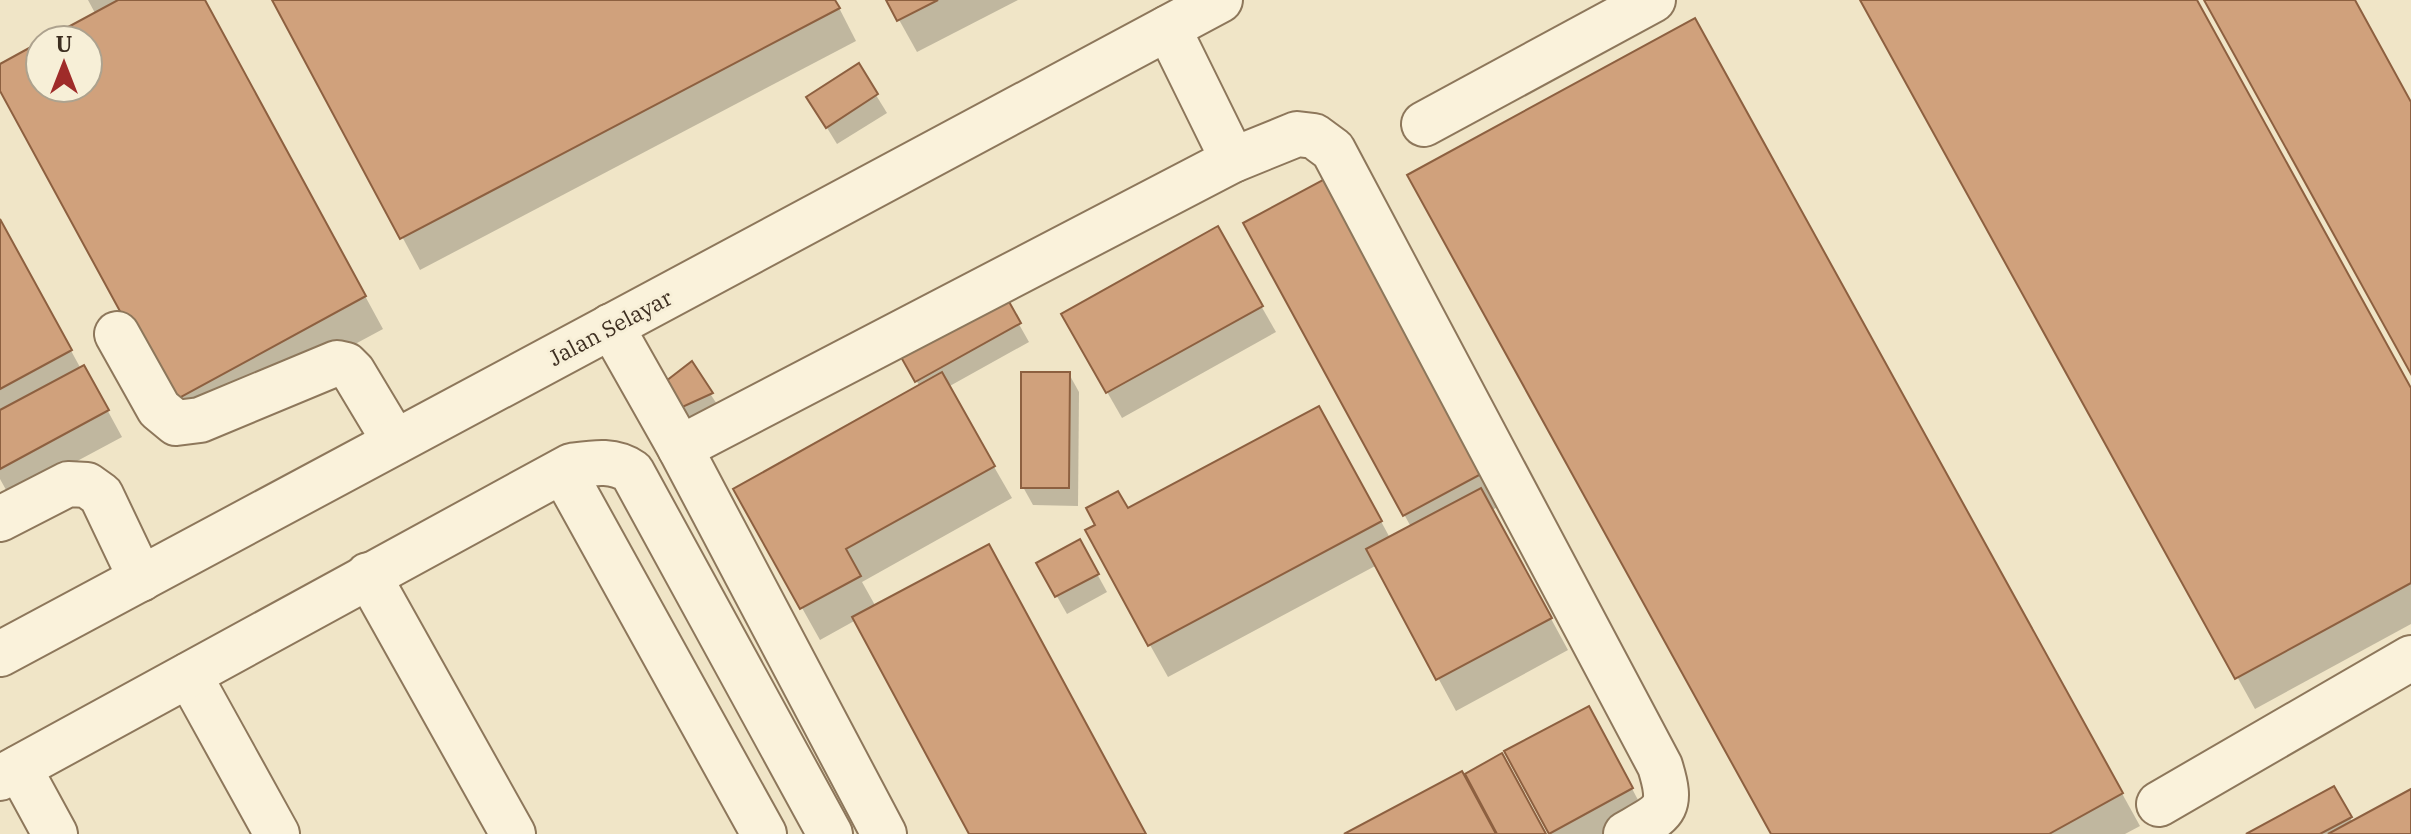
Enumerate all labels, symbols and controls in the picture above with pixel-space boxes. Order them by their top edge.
north arrow [24,24,104,104]
text: U [56,29,73,58]
street label: Jalan Selayar [543,282,677,372]

